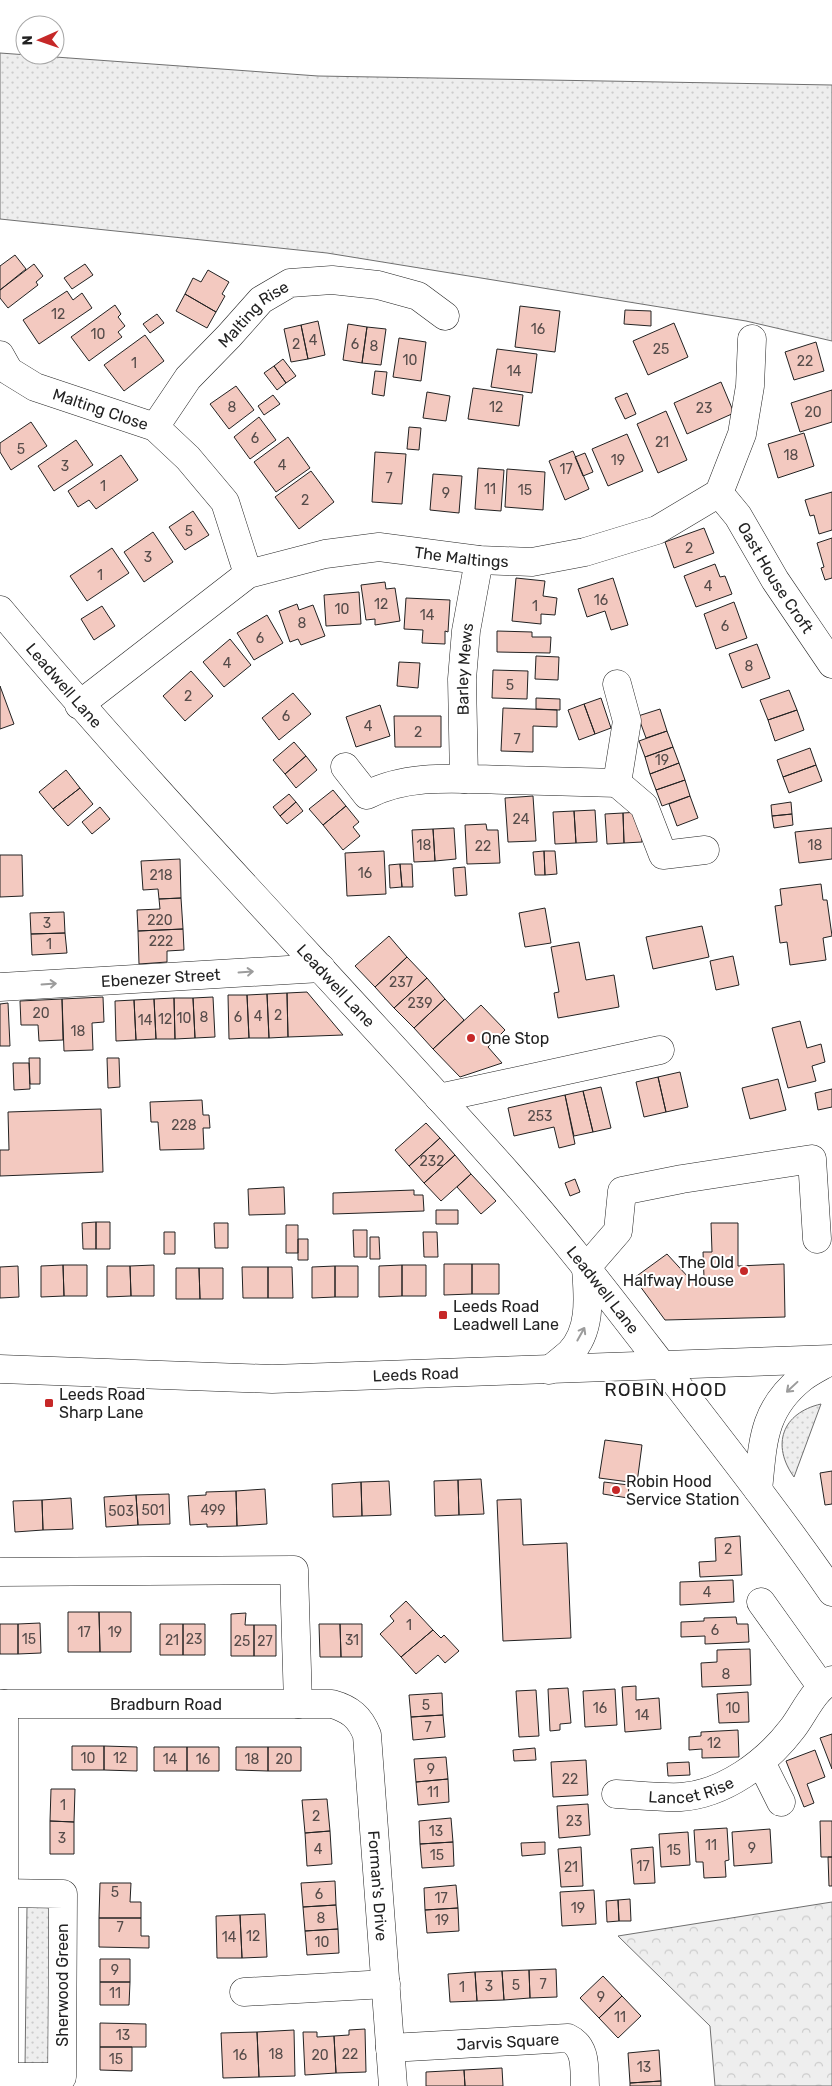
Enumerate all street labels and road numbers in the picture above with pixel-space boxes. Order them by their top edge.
street label: Malting Rise [214,277,292,351]
street label: Malting Close [50,384,151,434]
street label: Oast House Croft [734,519,818,637]
street label: The Maltings [413,542,509,571]
street label: Barley Mews [452,621,477,716]
street label: Leadwell Lane [22,639,106,732]
street label: Leadwell Lane [293,940,379,1031]
street label: Ebenezer Street [100,964,221,991]
street label: Leadwell Lane [563,1242,644,1337]
street label: Leeds Road [372,1363,459,1385]
street label: Bradburn Road [110,1695,222,1714]
street label: Lancet Rise [648,1772,737,1807]
street label: Forman's Drive [365,1830,392,1942]
street label: Sherwood Green [53,1923,72,2047]
street label: Jarvis Square [456,2029,560,2054]

